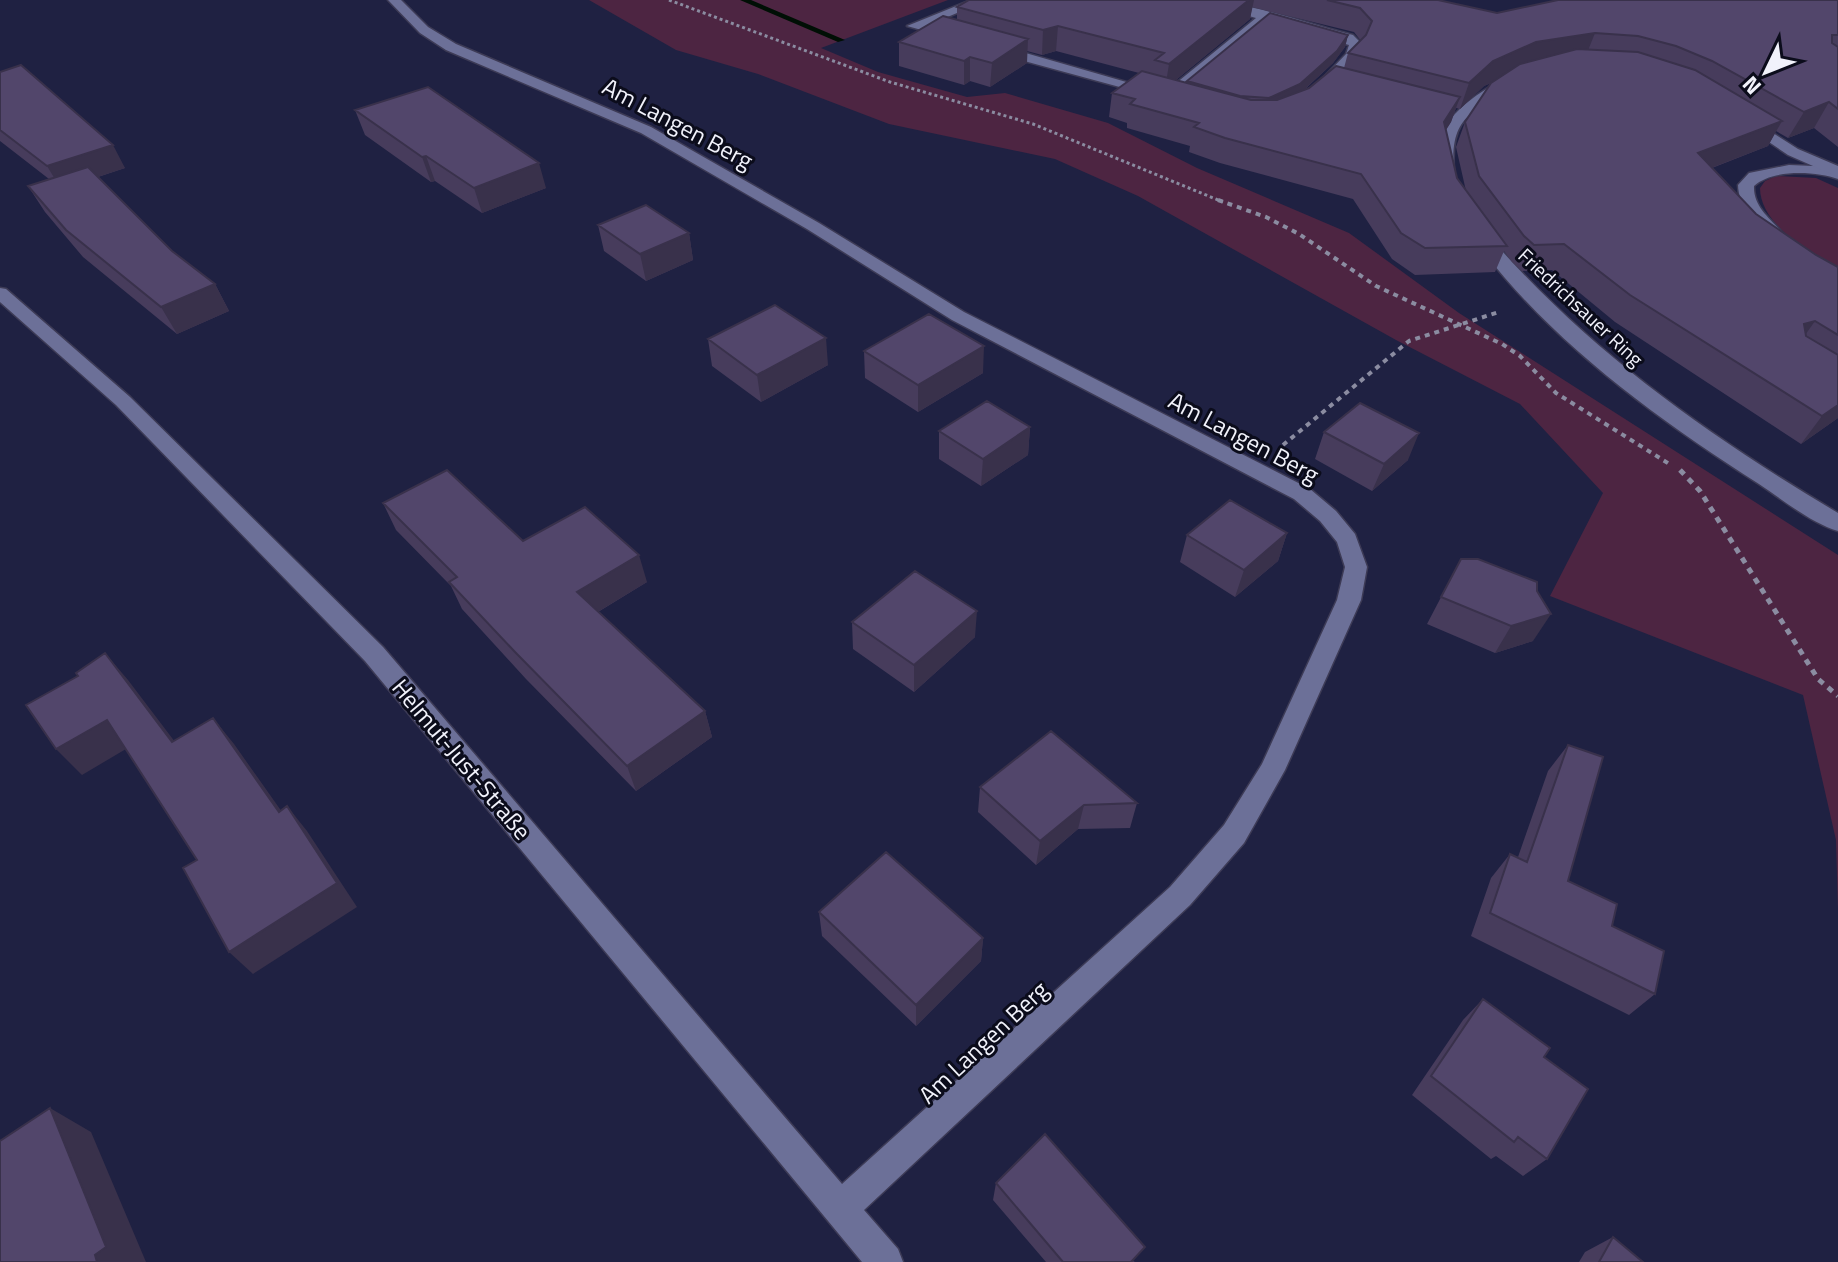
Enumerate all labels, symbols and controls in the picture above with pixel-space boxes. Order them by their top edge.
north arrow [1726,32,1806,112]
street label: Am Langen Berg [596,68,760,178]
text: N [1734,68,1769,103]
street label: Friedrichsauer Ring [1511,240,1651,374]
street label: Am Langen Berg [1162,382,1326,492]
street label: Helmut-Just-Straße [384,671,540,847]
street label: Am Langen Berg [910,972,1056,1112]

